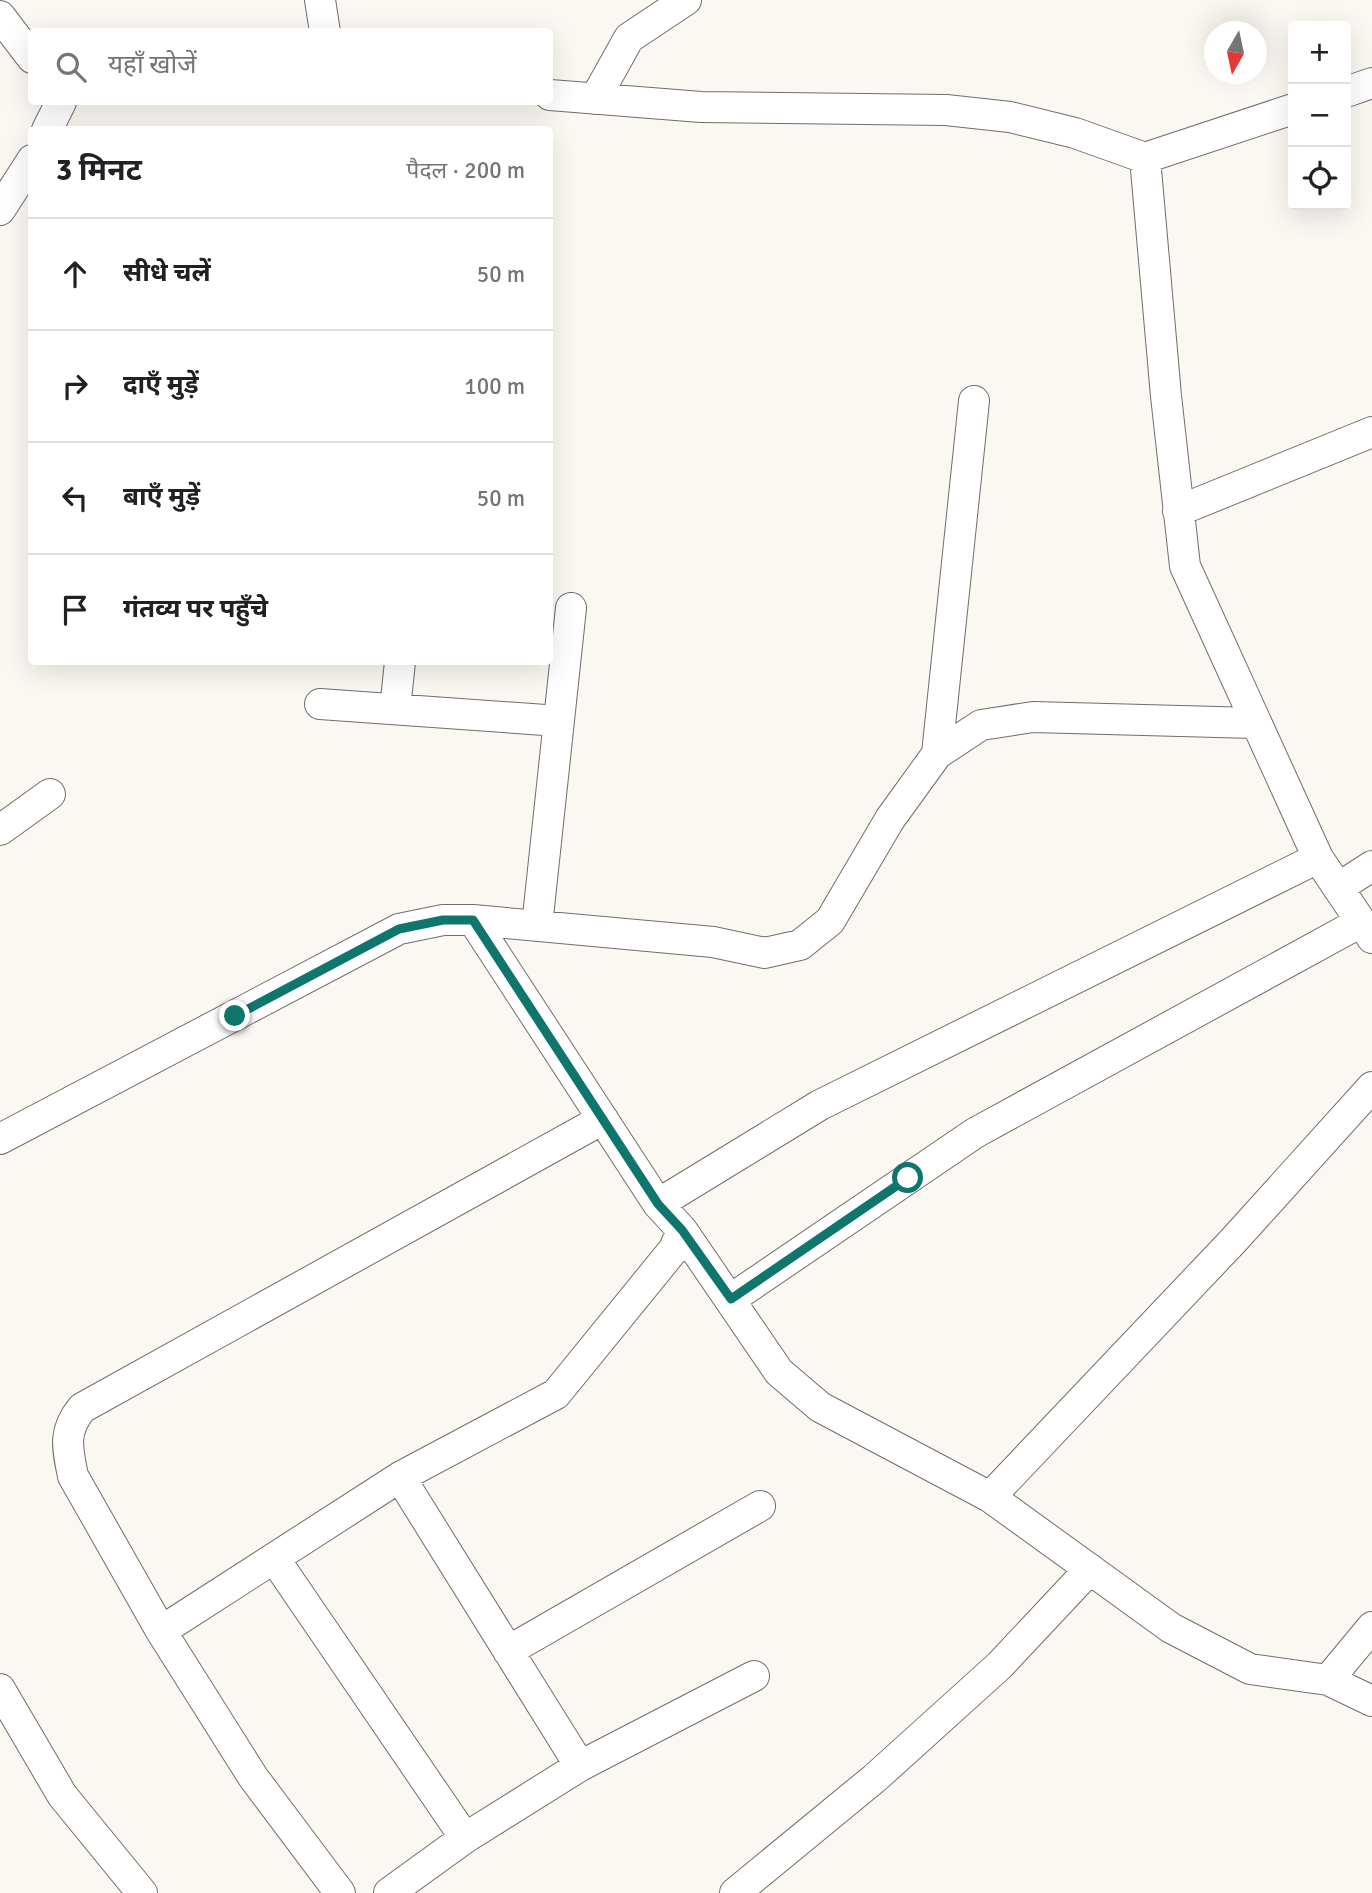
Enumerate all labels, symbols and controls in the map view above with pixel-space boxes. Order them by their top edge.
north arrow [1204,21,1267,84]
map controls [1288,21,1351,210]
button: + [1288,21,1351,84]
search box [28,28,553,105]
icon: search [52,48,90,86]
text: यहाँ खोजें [108,49,197,81]
button: − [1288,84,1351,147]
button: locate [1288,147,1351,210]
text: 3 मिनट [56,152,142,189]
text: पैदल · 200 m [406,156,525,185]
icon: ahead [56,255,94,293]
text: सीधे चलें [123,257,211,289]
text: 50 m [477,260,525,289]
icon: right [56,367,94,405]
text: दाएँ मुड़ें [123,369,199,401]
text: 100 m [464,372,525,401]
icon: left [56,479,94,517]
text: बाएँ मुड़ें [123,481,200,513]
text: 50 m [477,484,525,513]
icon: arrive [56,591,94,629]
text: गंतव्य पर पहुँचे [123,593,268,625]
route end [219,1000,250,1031]
route start [892,1162,923,1193]

